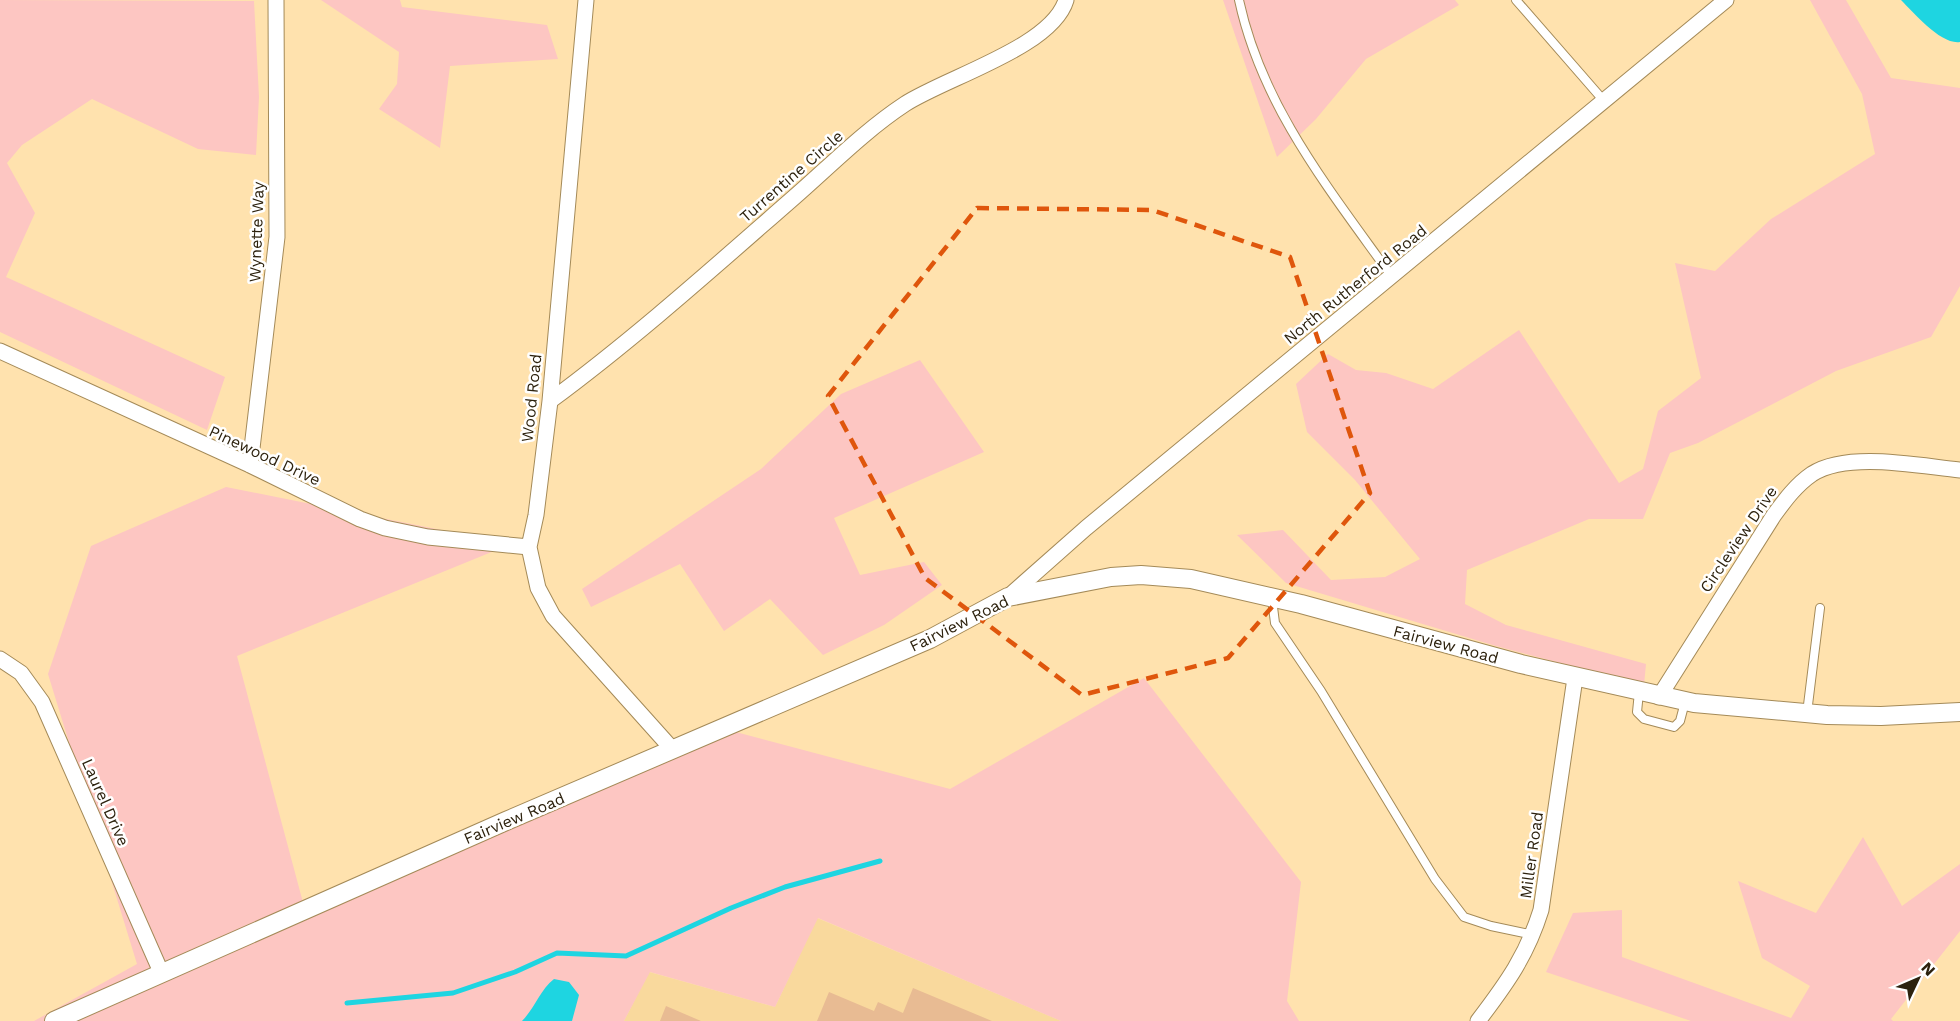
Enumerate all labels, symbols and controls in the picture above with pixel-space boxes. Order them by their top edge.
street label: Turrentine Circle [736,126,847,226]
street label: Wynette Way [245,181,268,283]
street label: North Rutherford Road [1280,221,1431,348]
street label: Wood Road [517,353,546,443]
street label: Pinewood Drive [206,421,323,490]
street label: Circleview Drive [1696,482,1781,596]
street label: Fairview Road [907,591,1012,656]
street label: Fairview Road [1391,621,1500,668]
street label: Laurel Drive [78,756,133,849]
street label: Fairview Road [461,789,568,848]
street label: Miller Road [1516,810,1547,900]
north arrow [1888,949,1948,1009]
text: N [1917,958,1939,980]

